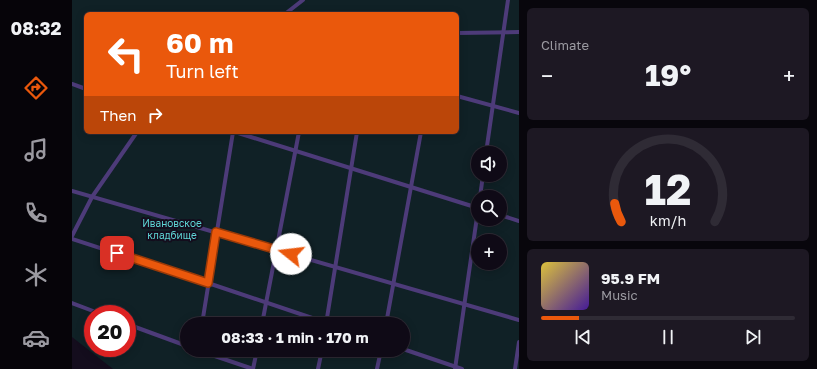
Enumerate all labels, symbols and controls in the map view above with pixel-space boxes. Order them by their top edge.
text: 08:32 [11,17,61,39]
text: 60 m [166,26,233,59]
icon: left [100,28,152,80]
text: Climate [541,37,589,53]
text: 19° [645,57,691,93]
text: Turn left [166,60,239,82]
text: − [541,62,553,89]
text: + [783,62,795,89]
icon: directions [22,74,50,102]
icon: right [144,104,166,126]
text: Then [100,106,136,124]
icon: music [22,136,50,164]
map controls [471,146,507,270]
button: sound [471,146,507,182]
text: 12 [645,164,691,214]
button: search [471,190,507,226]
icon: phone [22,199,50,227]
text: km/h [650,212,686,229]
park label: Ивановское кладбище [142,217,202,241]
position arrow [270,233,312,275]
button: + [471,234,507,270]
pin [100,236,134,270]
icon: arrive [106,242,128,264]
icon: climate [22,261,50,289]
text: 95.9 FM [601,269,660,287]
text: Music [601,287,638,303]
speed limit sign: 20 [84,305,136,357]
icon: car [22,324,50,352]
icon: previous [572,326,594,348]
icon: pause [657,326,679,348]
icon: next [742,326,764,348]
text: 08:33 · 1 min · 170 m [221,328,369,346]

